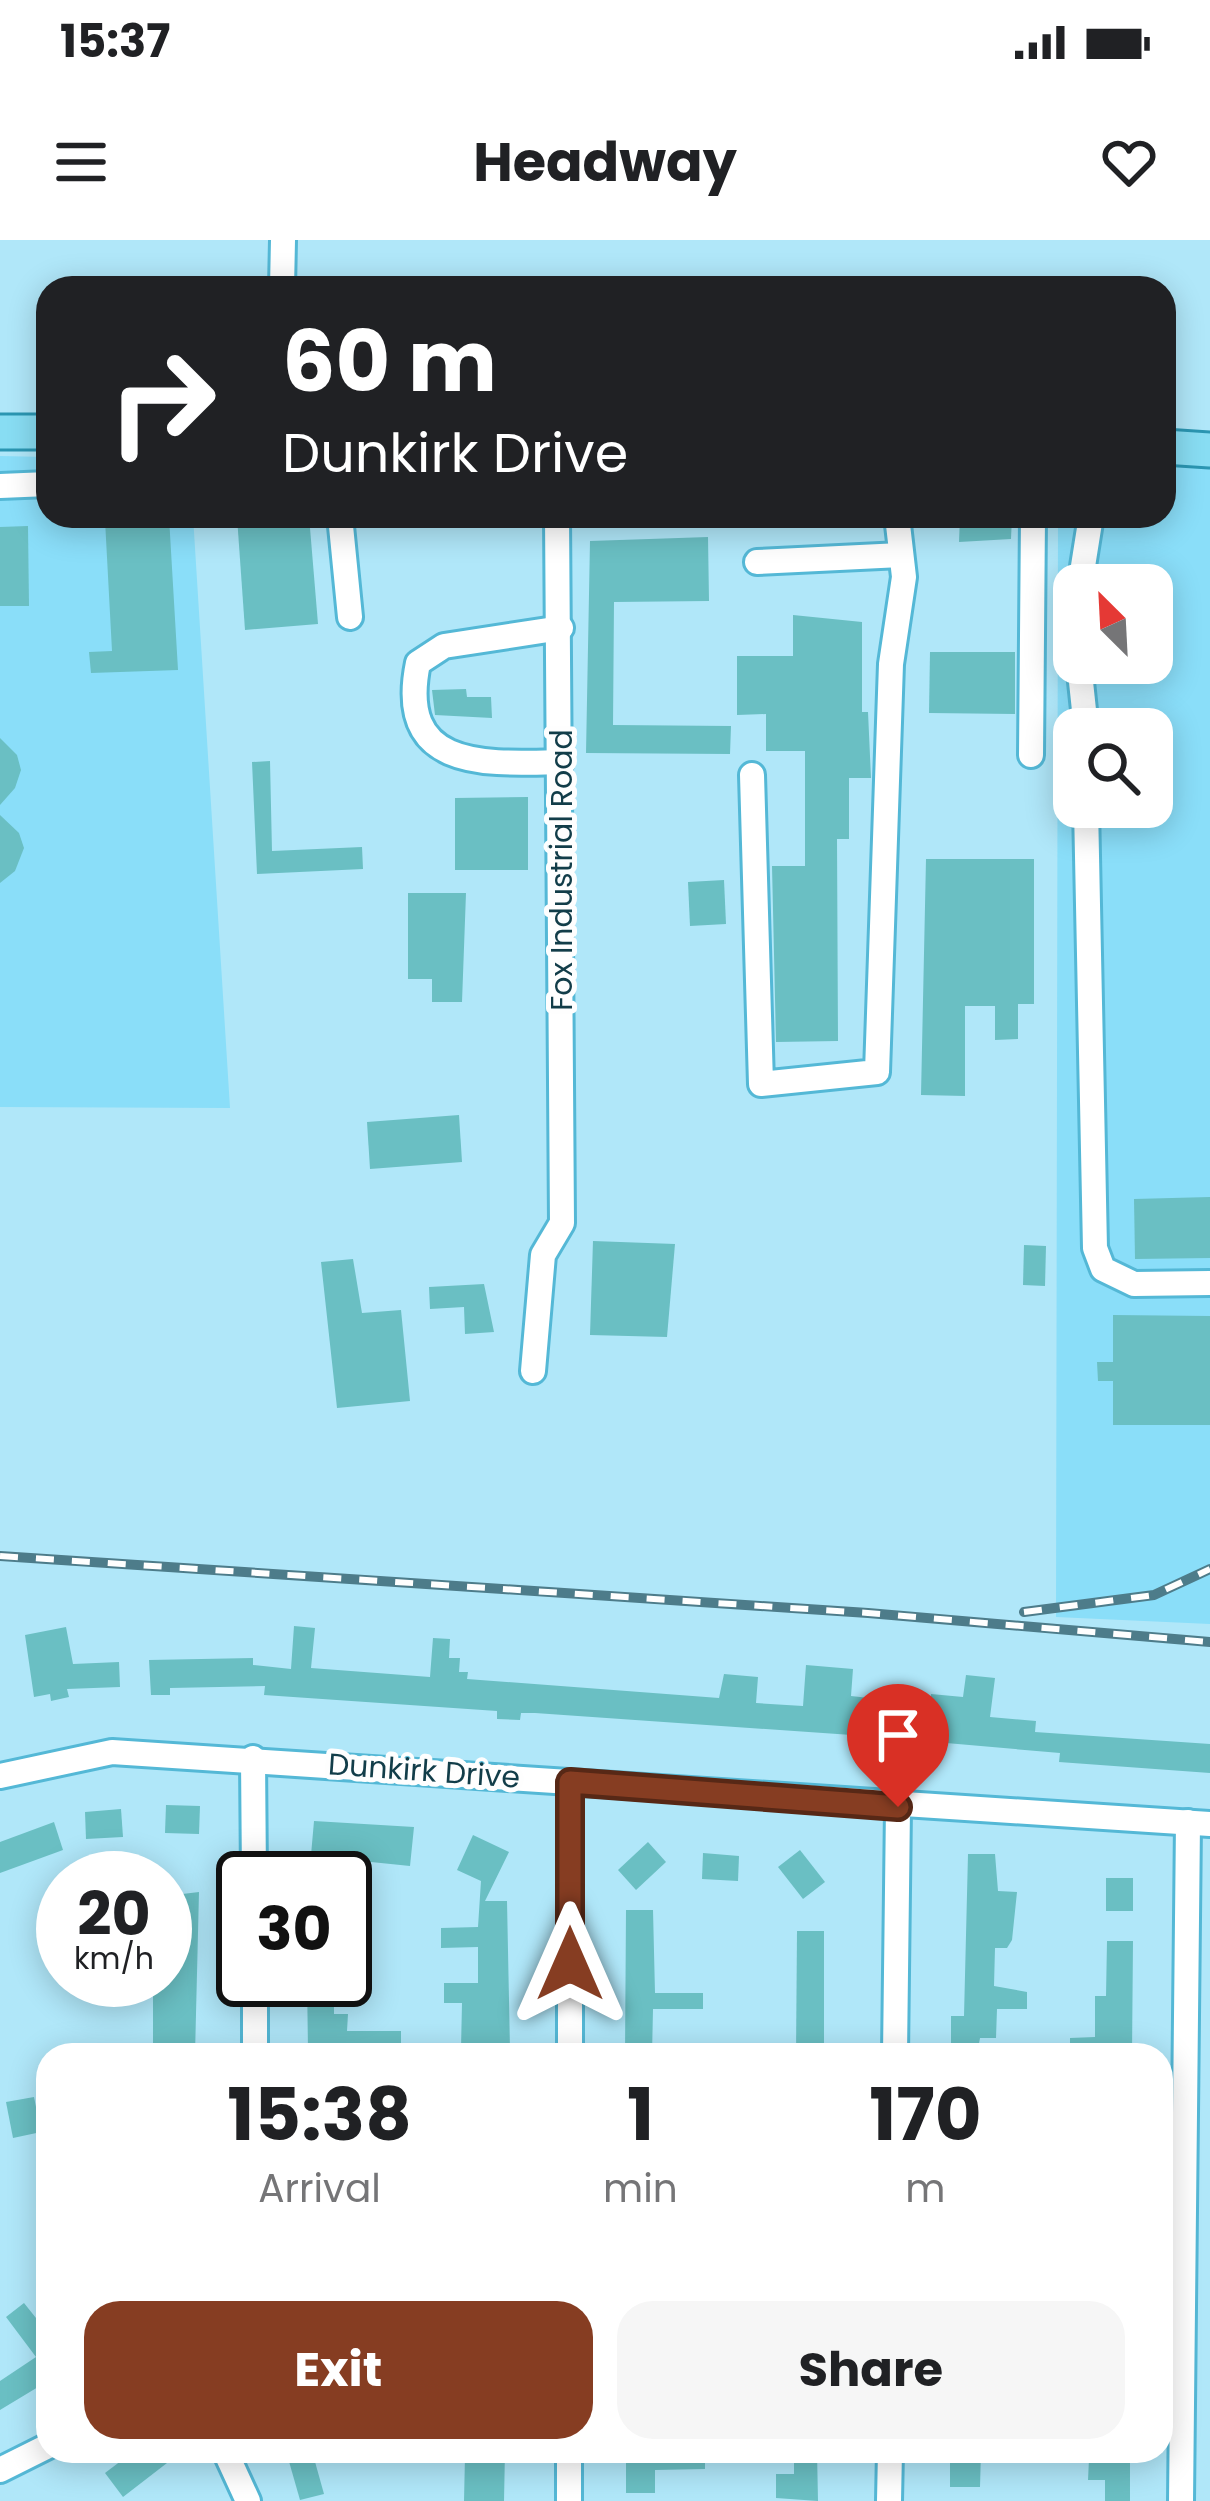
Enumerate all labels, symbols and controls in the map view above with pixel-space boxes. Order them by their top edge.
text: 15:37 [60,10,170,73]
text: Headway [473,124,737,200]
icon: menu [48,129,114,195]
icon: heart [1096,129,1162,195]
text: 60 m [282,303,497,420]
icon: right [84,324,240,480]
text: Dunkirk Drive [282,415,628,491]
north arrow [1053,564,1173,684]
map controls [1053,564,1173,828]
button: search [1053,708,1173,828]
street label: Fox Industrial Road [540,729,583,1011]
pin [847,1684,949,1807]
icon: arrive [865,1702,931,1768]
street label: Dunkirk Drive [327,1742,521,1799]
speed limit sign: 30 [216,1851,372,2007]
text: 20 [77,1872,151,1956]
position arrow [507,1901,633,2027]
text: km/h [74,1937,154,1980]
text: 15:38 [227,2064,412,2165]
text: 1 [627,2064,654,2165]
text: 170 [869,2064,982,2165]
text: Arrival [258,2161,381,2216]
text: min [603,2161,678,2216]
text: m [905,2161,945,2216]
button: Exit [84,2301,593,2439]
button: Share [617,2301,1125,2439]

